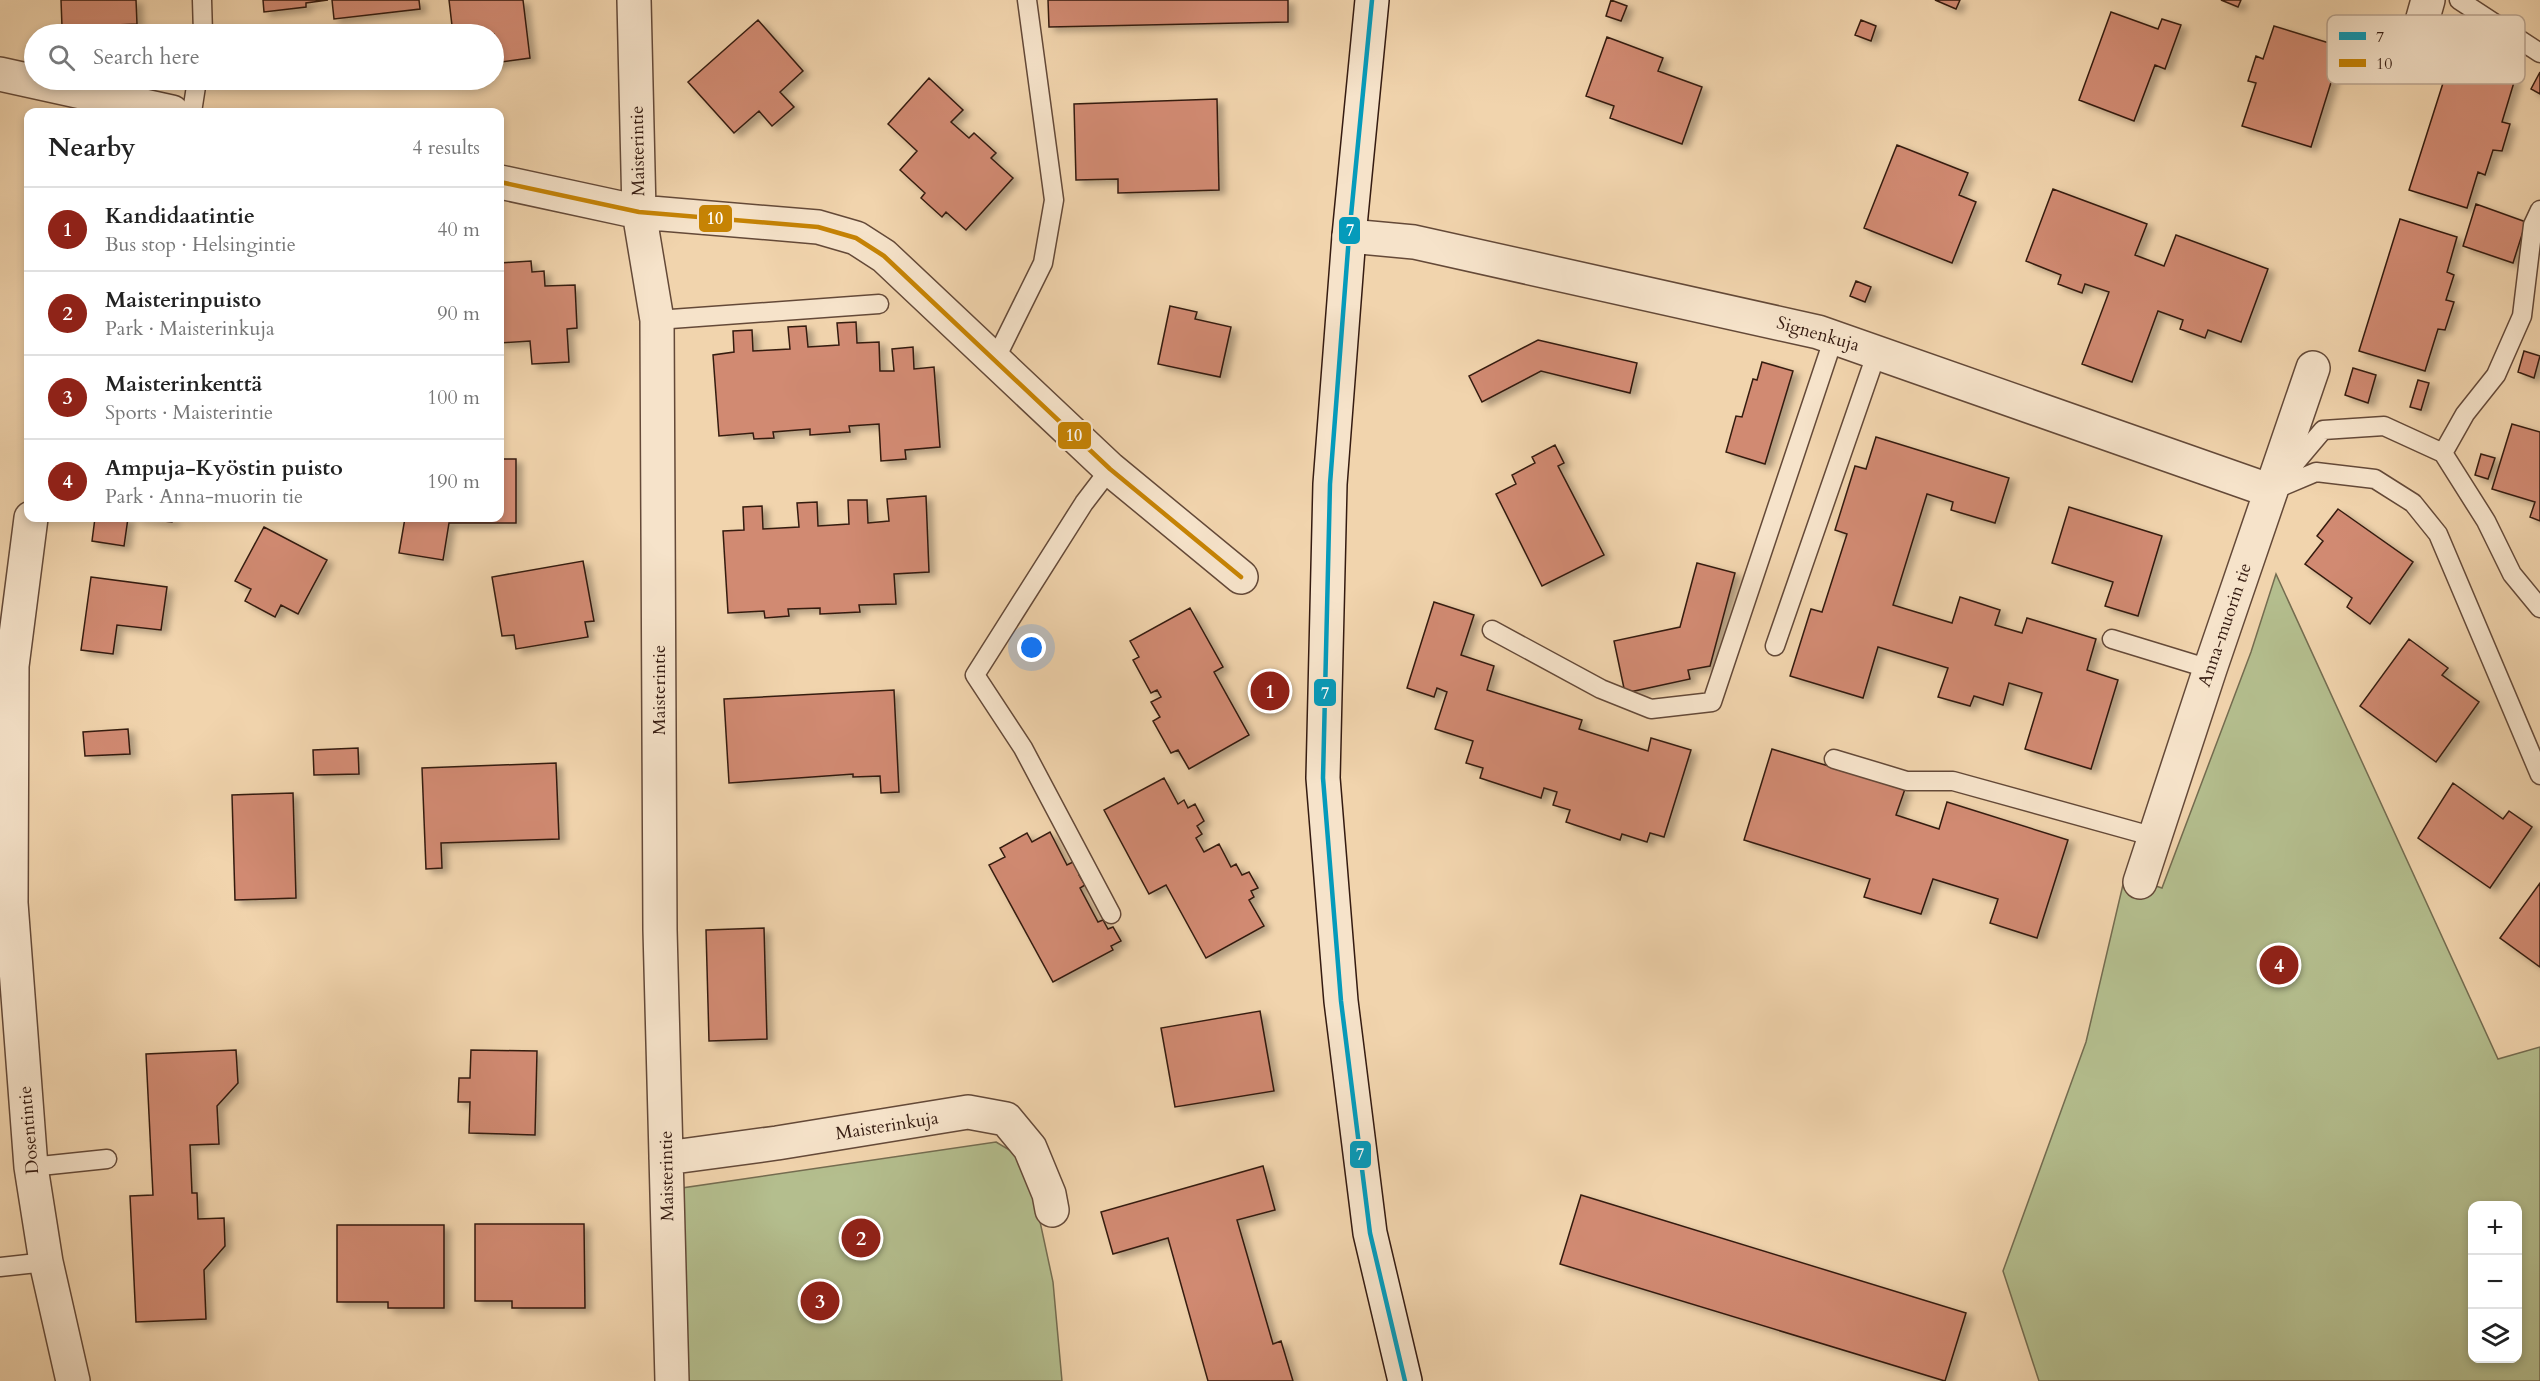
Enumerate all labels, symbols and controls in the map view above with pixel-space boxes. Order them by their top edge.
legend [2327,15,2525,84]
search box [24,24,504,90]
text: 7 [2376,26,2384,48]
icon: search [45,41,78,74]
text: Search here [93,42,200,72]
text: 10 [2376,53,2392,75]
street label: Maisterintie [625,106,651,196]
text: Nearby [48,130,136,165]
text: 4 results [412,134,480,161]
text: Kandidaatintie [105,201,255,231]
line badge: 10 [698,204,733,233]
text: 10 [707,208,723,230]
text: 1 [62,216,73,243]
text: 40 m [437,216,480,243]
line badge: 7 [1338,216,1361,245]
text: 7 [1346,220,1354,242]
text: Bus stop · Helsingintie [105,231,296,258]
text: Maisterinpuisto [105,285,261,315]
text: 2 [62,300,73,327]
text: 90 m [437,300,480,327]
street label: Signenkuja [1774,310,1863,358]
text: Park · Maisterinkuja [105,315,275,342]
text: Maisterinkenttä [105,369,262,399]
text: 3 [62,384,73,411]
text: 100 m [427,384,480,411]
text: Sports · Maisterintie [105,399,273,426]
line badge: 10 [1057,421,1092,450]
text: 10 [1066,425,1082,447]
text: Ampuja-Kyöstin puisto [105,453,343,483]
text: 4 [62,468,73,495]
text: 190 m [427,468,480,495]
text: Park · Anna-muorin tie [105,483,303,510]
street label: Anna-muorin tie [2192,560,2258,690]
your location [1017,633,1046,662]
street label: Maisterintie [647,645,672,735]
pin: 1 [1250,668,1290,714]
line badge: 7 [1313,678,1337,707]
text: 7 [1321,683,1329,705]
pin: 4 [2260,942,2298,988]
street label: Dosentintie [13,1085,45,1175]
street label: Maisterinkuja [834,1105,940,1146]
street label: Maisterintie [654,1131,680,1221]
line badge: 7 [1349,1140,1372,1169]
text: 7 [1356,1144,1364,1166]
map controls [2468,1201,2522,1363]
button: + [2468,1201,2522,1255]
pin: 2 [842,1216,880,1260]
button: − [2468,1255,2522,1309]
pin: 3 [800,1278,840,1324]
button: layers [2468,1309,2522,1363]

